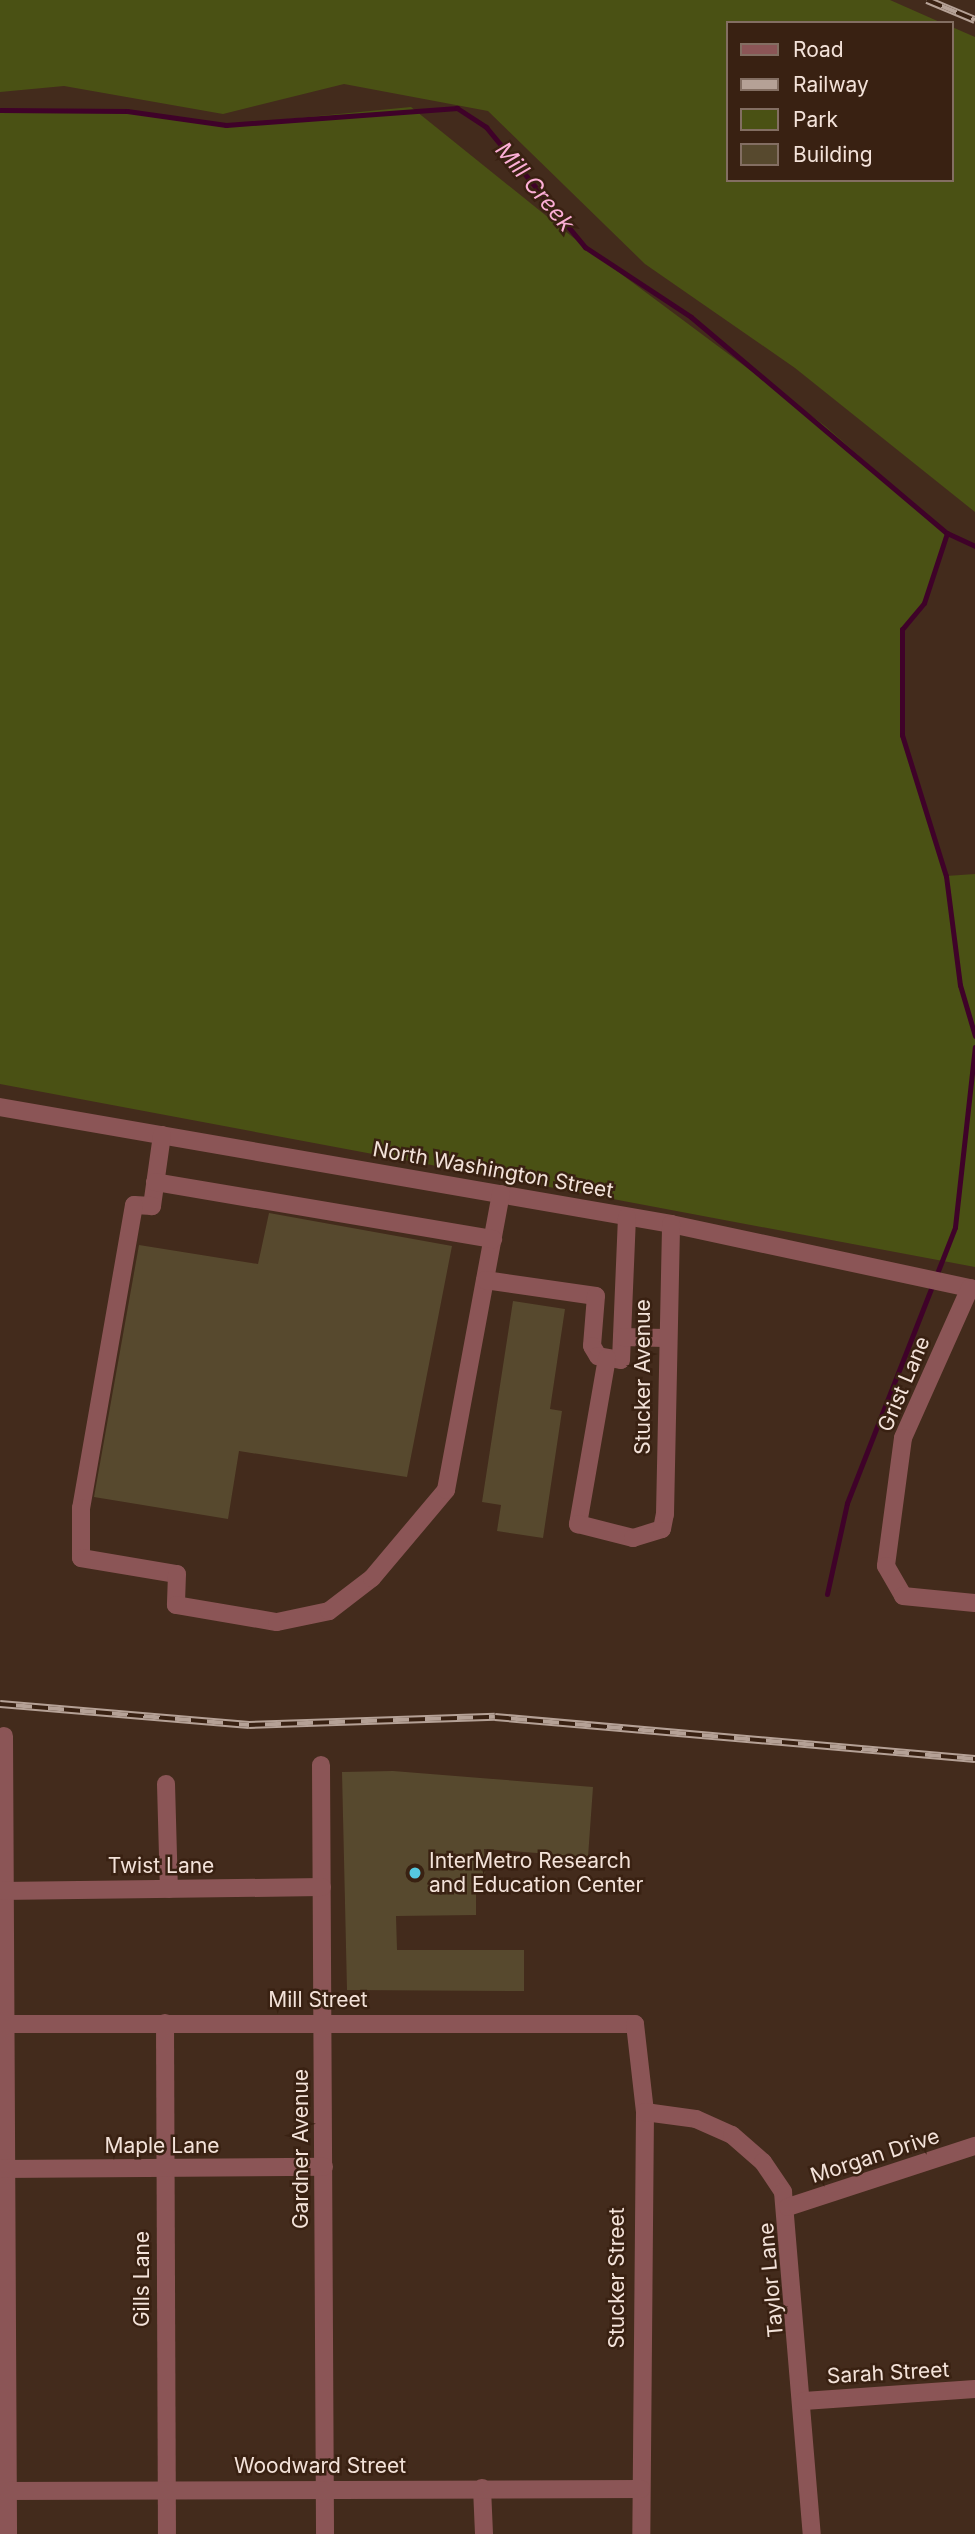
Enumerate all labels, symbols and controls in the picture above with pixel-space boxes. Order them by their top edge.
legend [726,21,954,182]
text: Road [793,37,844,62]
text: Railway [793,72,869,97]
text: Park [793,107,838,132]
water label: Mill Creek [490,137,580,237]
text: Building [793,142,873,167]
street label: North Washington Street [371,1136,615,1204]
street label: Stucker Avenue [630,1299,656,1455]
street label: Grist Lane [873,1333,935,1435]
place label: InterMetro Research and Education Center [429,1848,644,1898]
street label: Twist Lane [108,1853,214,1879]
marker: InterMetro Research and Education Center [407,1865,423,1881]
street label: Mill Street [268,1987,368,2013]
street label: Gardner Avenue [288,2069,314,2229]
street label: Morgan Drive [807,2123,943,2189]
street label: Maple Lane [104,2133,220,2159]
street label: Stucker Street [604,2207,630,2349]
street label: Taylor Lane [753,2222,789,2338]
street label: Gills Lane [129,2231,155,2327]
street label: Sarah Street [826,2357,950,2389]
street label: Woodward Street [234,2453,406,2479]

